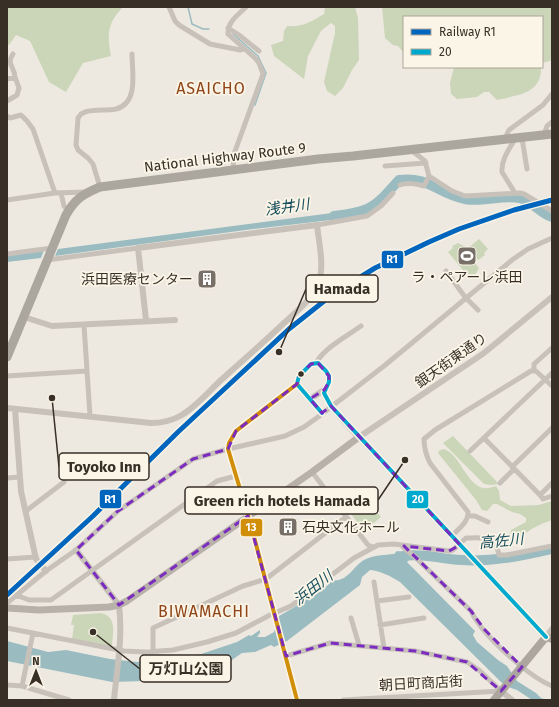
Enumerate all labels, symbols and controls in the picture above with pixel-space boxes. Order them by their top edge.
legend [403,16,543,68]
text: Railway R1 [439,25,496,39]
text: 20 [439,45,452,59]
district label: ASAICHO [176,79,246,98]
street label: National Highway Route 9 [143,139,307,176]
water label: 浅井川 [263,195,313,219]
sports icon: ラ・ペアーレ浜田 [456,245,478,267]
line badge: R1 [381,250,404,269]
text: R1 [386,253,398,266]
building icon: 浜田医療センター [196,268,218,290]
place label: ラ・ペアーレ浜田 [411,269,523,286]
place label: 浜田医療センター [81,271,193,288]
callout: Hamada [306,275,378,302]
text: Hamada [314,280,370,298]
street label: 銀天街東通り [412,329,491,391]
unlabelled marker [296,369,306,379]
callout: Toyoko Inn [59,453,149,480]
text: Toyoko Inn [67,458,141,476]
callout: Green rich hotels Hamada [185,487,378,514]
line badge: R1 [99,489,122,509]
line badge: 20 [406,490,429,509]
text: Green rich hotels Hamada [194,492,370,510]
text: R1 [104,493,116,506]
text: 20 [412,493,425,506]
building icon: 石央文化ホール [277,516,299,538]
line badge: 13 [240,518,263,537]
place label: 石央文化ホール [302,519,400,536]
text: 13 [246,521,257,534]
water label: 高佐川 [478,529,526,552]
water label: 浜田川 [290,566,338,609]
district label: BIWAMACHI [158,602,250,621]
north arrow [16,651,56,691]
text: N [32,655,40,668]
callout: 万灯山公園 [140,655,231,682]
text: 万灯山公園 [148,660,224,678]
street label: 朝日町商店街 [379,673,463,694]

